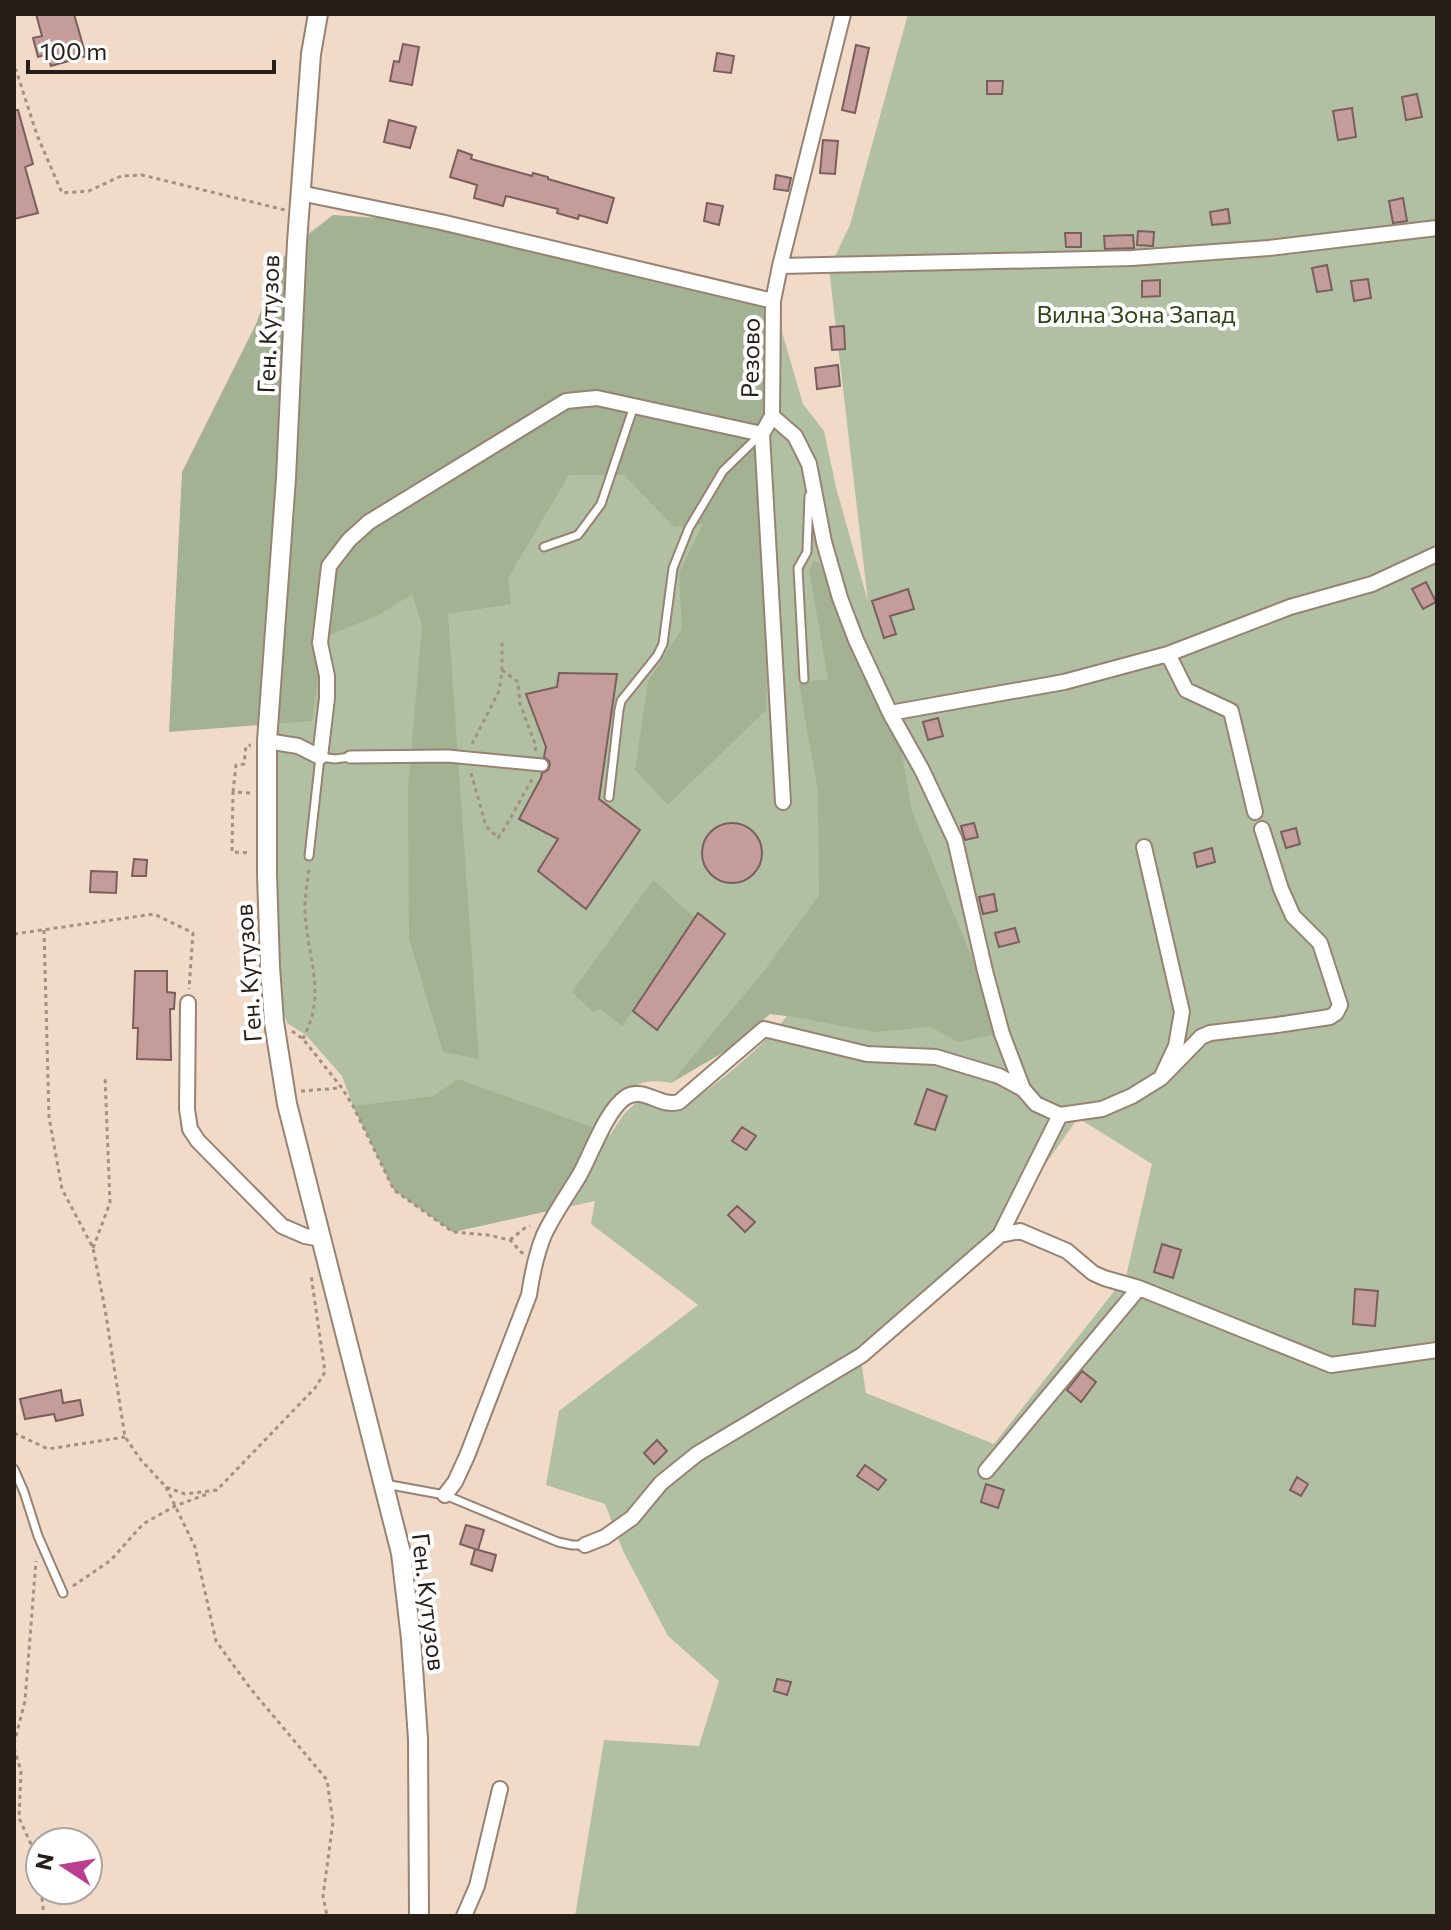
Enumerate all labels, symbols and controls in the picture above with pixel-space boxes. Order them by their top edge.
scale bar [28,24,274,74]
text: 100 m [40,36,107,65]
street label: Ген. Кутузов [251,254,284,394]
park label: Вилна Зона Запад [1037,299,1236,328]
street label: Резово [734,318,765,398]
street label: Ген. Кутузов [228,903,267,1043]
street label: Ген. Кутузов [407,1531,452,1672]
north arrow [24,1826,104,1906]
text: N [29,1851,59,1873]

